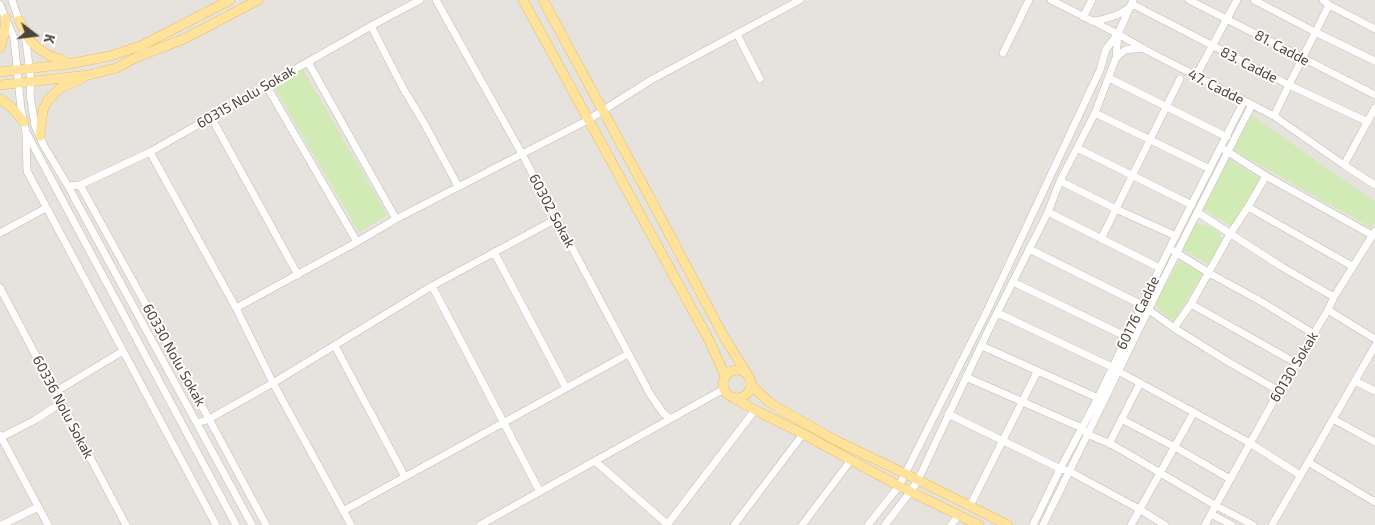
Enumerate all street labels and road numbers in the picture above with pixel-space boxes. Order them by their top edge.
street label: 81. Cadde [1252,27,1312,69]
street label: 83. Cadde [1218,43,1280,87]
street label: 60315 Nolu Sokak [194,62,298,132]
street label: 47. Cadde [1185,66,1247,108]
street label: 60302 Sokak [525,171,579,251]
street label: 60176 Cadde [1113,274,1163,352]
street label: 60330 Nolu Sokak [139,301,209,409]
street label: 60130 Sokak [1266,329,1322,405]
street label: 60336 Nolu Sokak [29,353,97,461]

